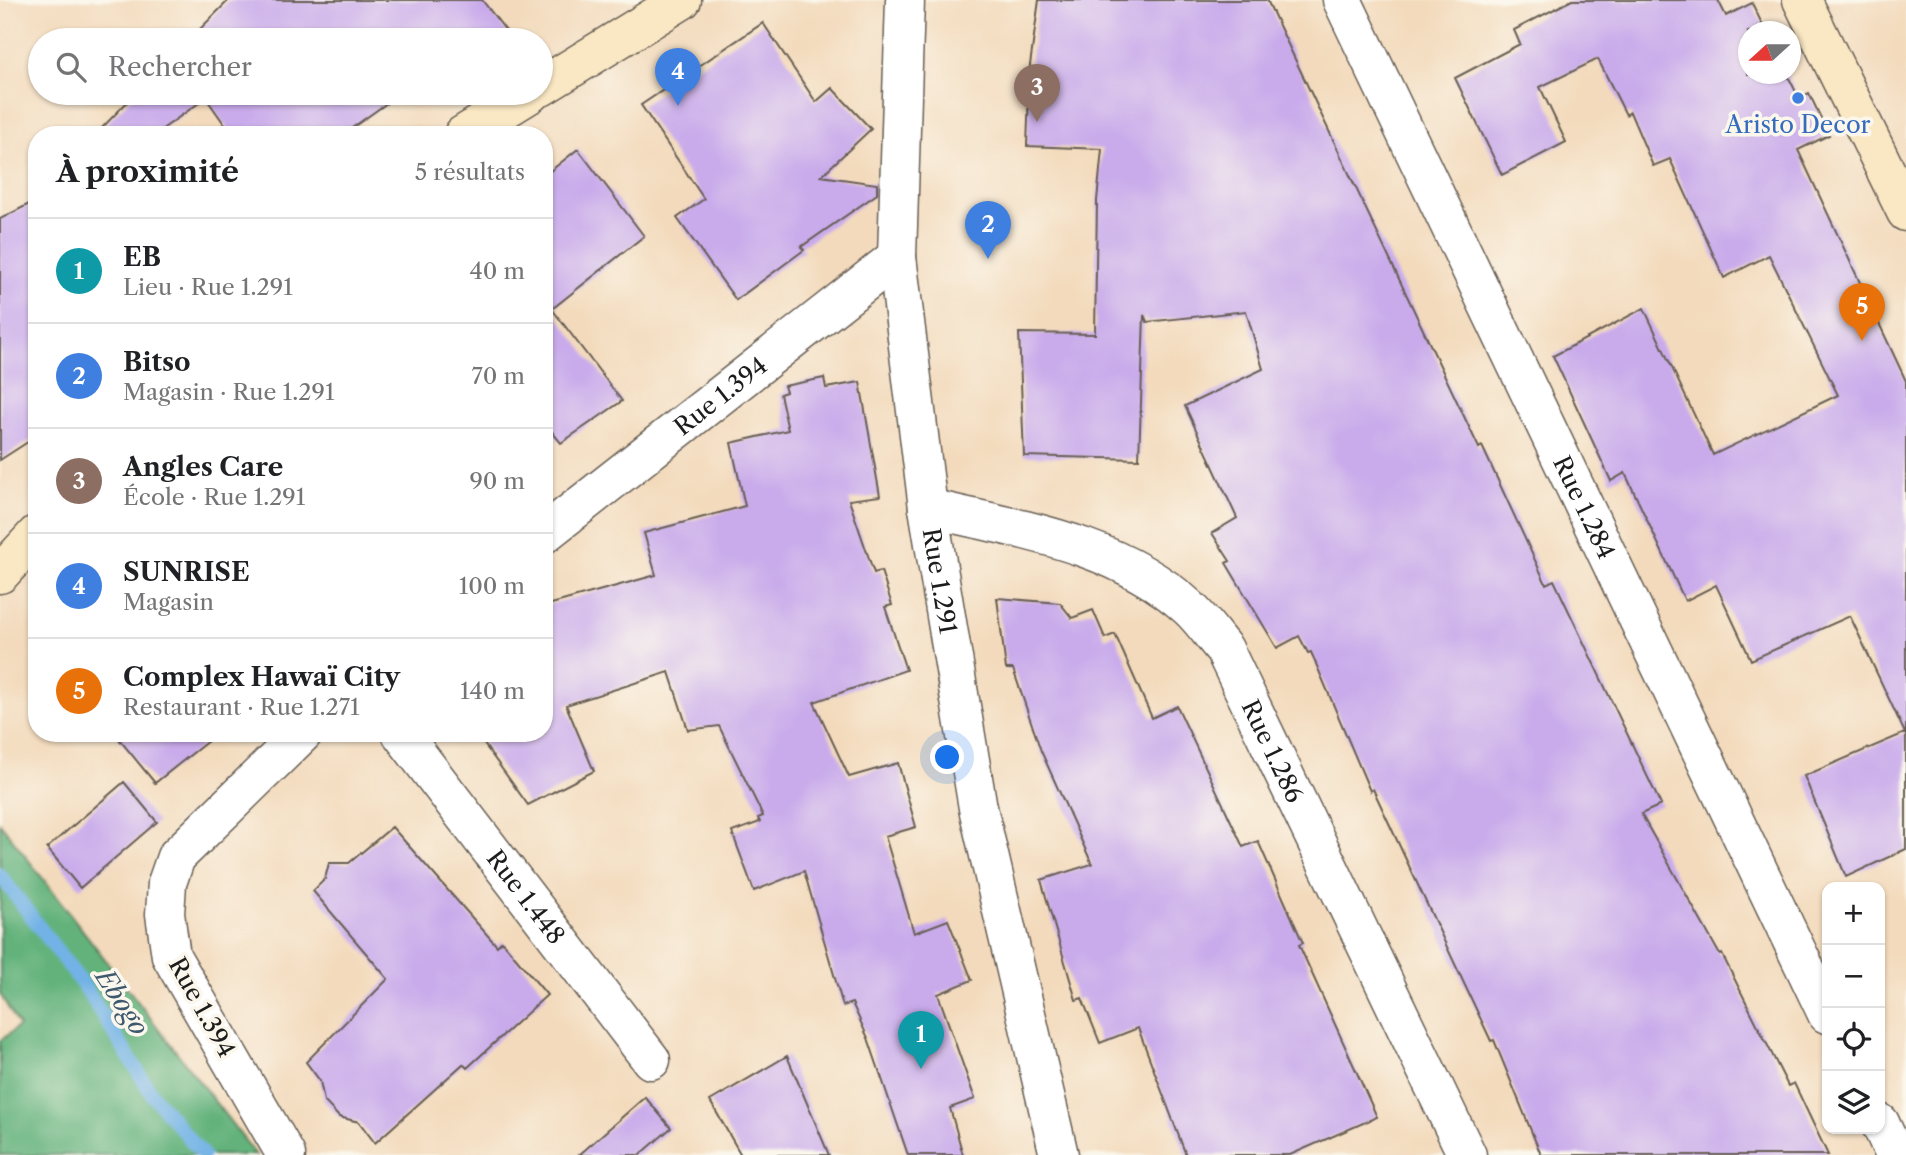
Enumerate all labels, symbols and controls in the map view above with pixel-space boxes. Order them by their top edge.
north arrow [1738,21,1801,84]
search box [28,28,553,105]
icon: search [52,48,90,86]
pin: 4 [655,48,701,106]
text: Rechercher [108,51,252,83]
pin: 3 [1014,64,1060,122]
marker: Aristo Decor [1790,90,1806,106]
place label: Aristo Decor [1724,110,1871,139]
text: À proximité [56,153,239,190]
text: 5 résultats [415,158,525,186]
pin: 2 [965,201,1011,259]
text: EB [123,241,161,273]
text: 1 [74,257,84,285]
text: 40 m [470,257,525,285]
text: Lieu · Rue 1.291 [123,273,293,301]
pin: 5 [1839,283,1885,341]
text: Bitso [123,346,191,378]
street label: Rue 1.394 [668,350,772,441]
text: 2 [72,362,86,390]
text: 70 m [472,362,525,390]
text: Magasin · Rue 1.291 [123,378,335,406]
text: Angles Care [123,451,283,483]
street label: Rue 1.284 [1548,451,1621,563]
text: 3 [73,467,86,495]
text: 90 m [469,467,525,495]
text: École · Rue 1.291 [123,483,306,511]
street label: Rue 1.291 [917,526,963,636]
text: SUNRISE [123,556,250,588]
text: 4 [72,572,86,600]
text: 100 m [459,572,525,600]
text: Magasin [123,588,214,616]
text: Complex Hawaï City [123,661,400,693]
text: 5 [73,677,85,705]
text: 140 m [460,677,525,705]
text: Restaurant · Rue 1.271 [123,693,360,721]
street label: Rue 1.286 [1236,695,1310,807]
your location [930,740,964,774]
street label: Rue 1.448 [481,844,571,949]
map controls [1822,882,1885,1134]
button: + [1822,882,1885,945]
button: − [1822,945,1885,1008]
street label: Rue 1.394 [163,952,241,1062]
water label: Ebogo [88,961,155,1041]
button: locate [1822,1008,1885,1071]
pin: 1 [898,1011,944,1069]
button: layers [1822,1071,1885,1134]

